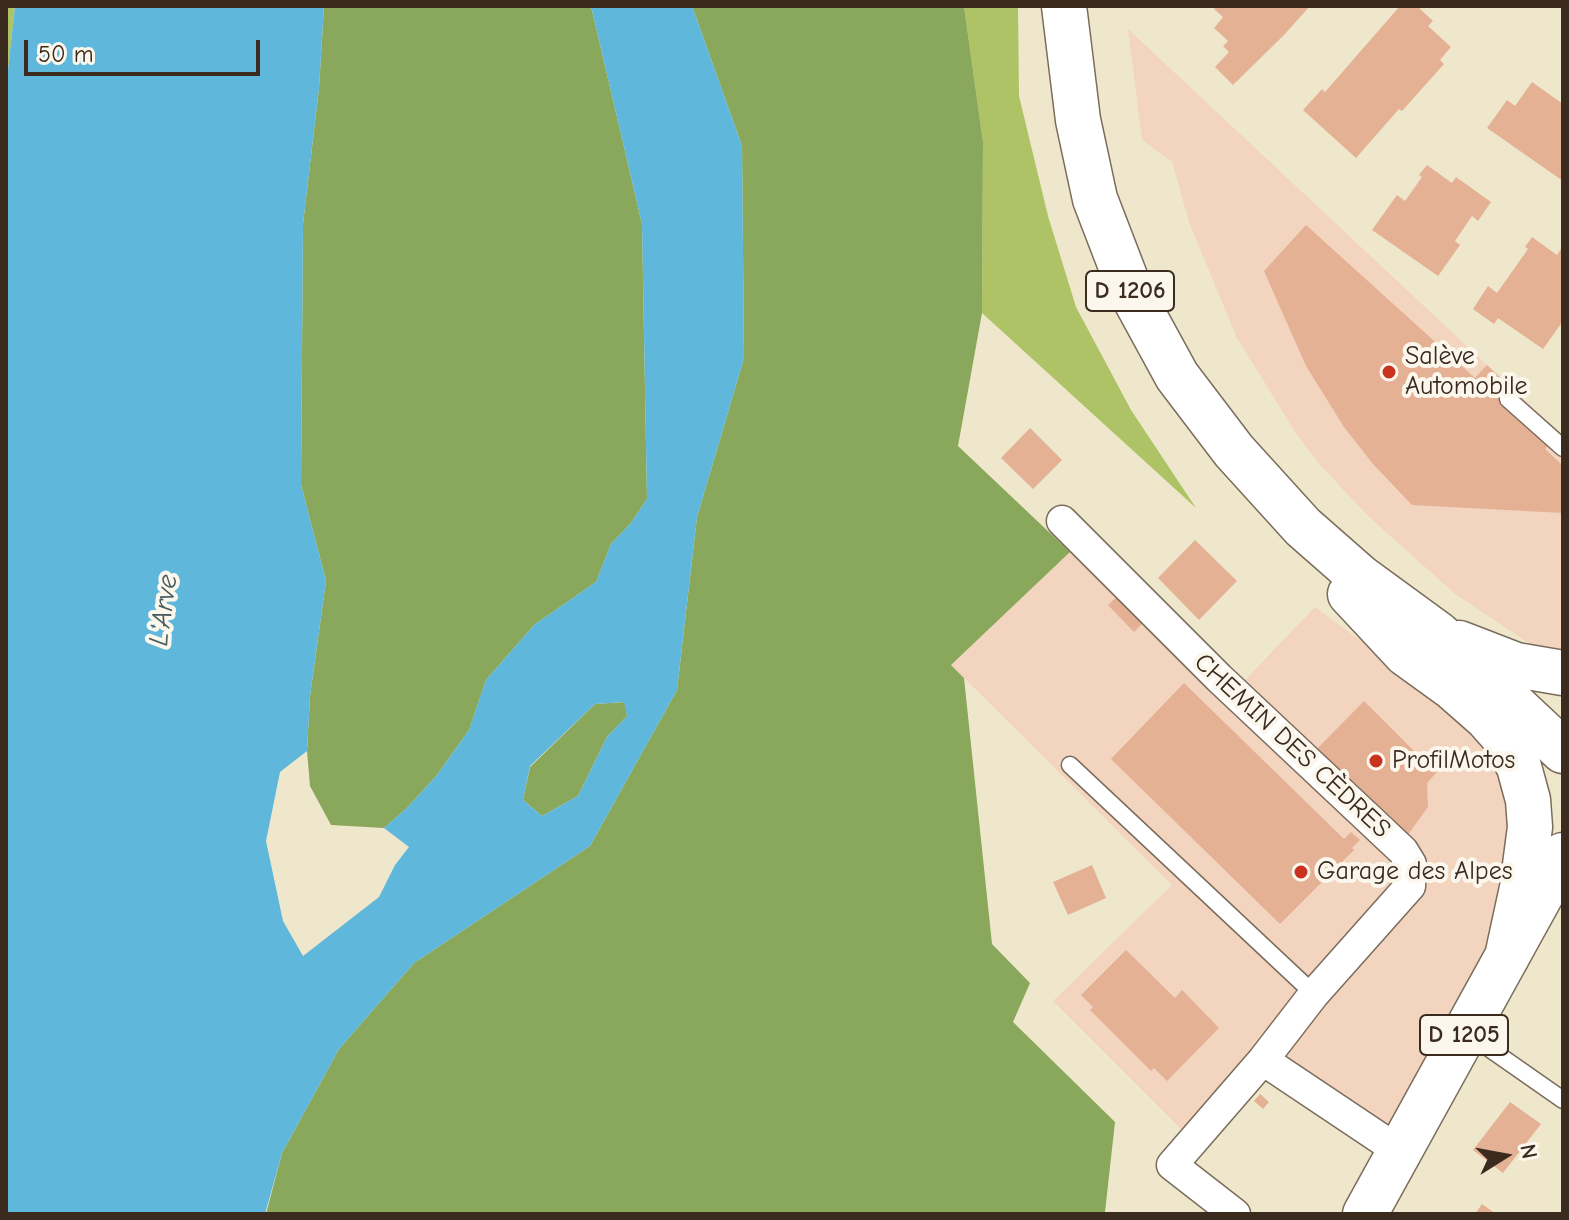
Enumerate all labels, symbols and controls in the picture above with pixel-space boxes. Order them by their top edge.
scale bar [28,24,264,74]
text: 50 m [38,40,94,68]
road number: D 1206 [1086,271,1174,311]
place label: Salève Automobile [1405,341,1528,402]
marker: Salève Automobile [1380,363,1398,381]
water label: L'Arve [142,572,186,648]
street label: CHEMIN DES CÈDRES [1187,647,1397,845]
place label: ProfilMotos [1392,745,1515,777]
marker: ProfilMotos [1367,752,1385,770]
place label: Garage des Alpes [1317,856,1513,888]
marker: Garage des Alpes [1292,863,1310,881]
road number: D 1205 [1420,1015,1508,1055]
north arrow [1465,1116,1545,1196]
text: N [1514,1142,1543,1161]

